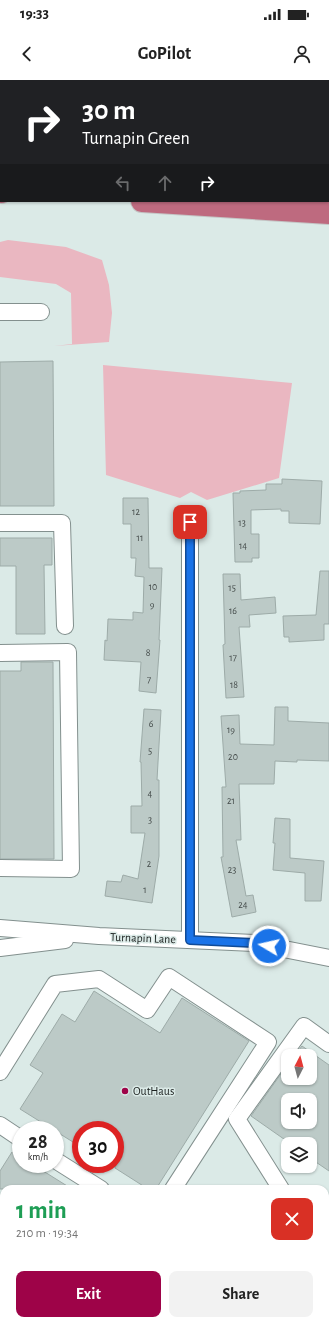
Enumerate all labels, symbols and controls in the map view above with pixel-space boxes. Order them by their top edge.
text: 19:33 [20,6,49,21]
icon: back [16,43,38,65]
icon: person [291,43,313,65]
text: GoPilot [138,45,191,63]
icon: right [16,96,68,148]
text: 30 m [82,97,135,125]
text: Turnapin Green [82,130,190,148]
icon: left [112,172,134,194]
icon: ahead [154,172,176,194]
icon: right [196,172,218,194]
pin [173,505,207,539]
house number: 12 [132,507,140,517]
icon: arrive [179,511,201,533]
house number: 13 [238,518,246,528]
house number: 11 [137,533,143,543]
house number: 14 [239,541,247,551]
house number: 10 [149,582,157,592]
house number: 15 [228,583,236,593]
house number: 9 [150,600,155,610]
house number: 16 [229,606,237,616]
house number: 8 [146,648,151,658]
house number: 17 [229,653,237,663]
house number: 7 [147,675,151,685]
house number: 18 [230,680,238,690]
house number: 6 [149,719,154,729]
house number: 19 [227,725,235,735]
house number: 5 [148,746,152,756]
house number: 20 [228,752,238,762]
house number: 4 [148,789,153,799]
house number: 21 [227,796,235,806]
house number: 3 [148,815,152,825]
house number: 2 [147,859,152,869]
house number: 23 [228,865,236,875]
house number: 1 [143,885,147,895]
house number: 24 [238,900,248,910]
position arrow [248,925,290,967]
street label: Turnapin Lane [110,931,176,945]
north arrow [281,1049,317,1085]
map controls [281,1049,317,1173]
place label: OutHaus [133,1085,174,1097]
marker: OutHaus [120,1086,130,1096]
button: sound [281,1093,317,1129]
speed limit sign: 30 [72,1121,124,1173]
text: 28 [28,1132,48,1152]
button: layers [281,1137,317,1173]
text: km/h [28,1152,48,1162]
button: close [271,1198,313,1240]
text: 1 min [16,1199,67,1223]
text: 210 m · 19:34 [16,1227,78,1240]
button: Exit [16,1271,161,1317]
button: Share [169,1271,313,1317]

